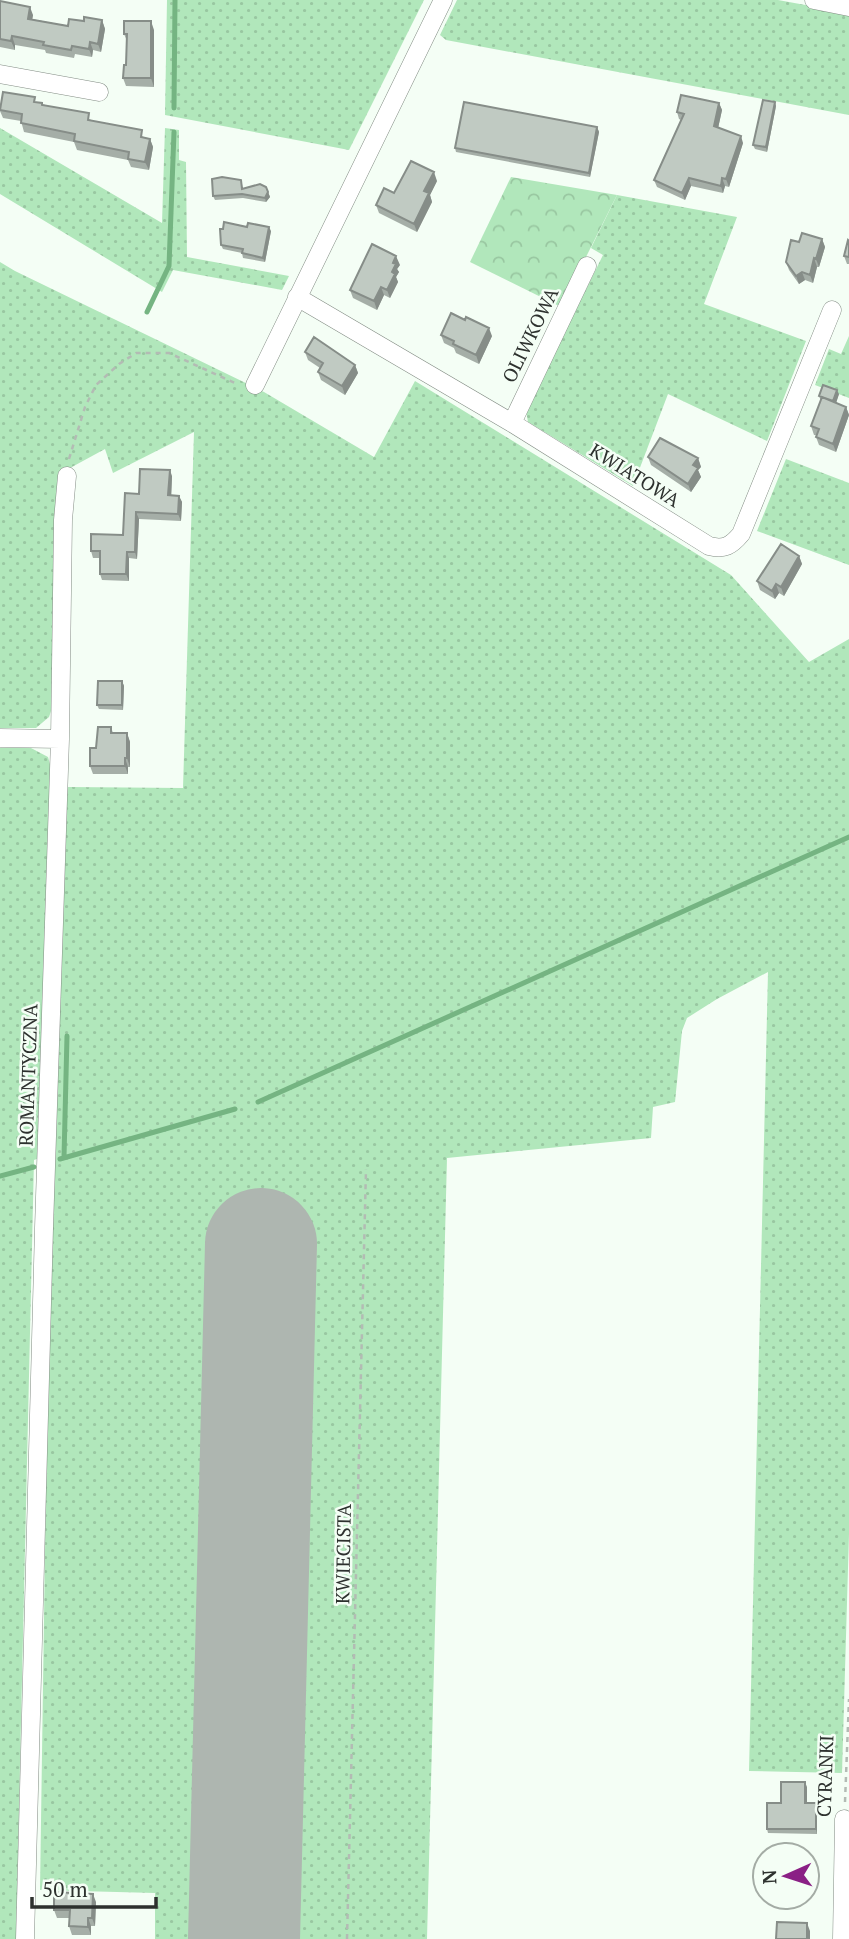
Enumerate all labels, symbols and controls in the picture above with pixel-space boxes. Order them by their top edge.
street label: OLIWKOWA [496,283,563,387]
street label: KWIATOWA [585,437,685,512]
street label: ROMANTYCZNA [13,1003,42,1147]
street label: KWIECISTA [329,1504,356,1604]
street label: CYRANKI [811,1735,838,1817]
north arrow [751,1841,821,1911]
scale bar [32,1866,156,1910]
text: N [756,1868,781,1885]
text: 50 m [42,1875,88,1903]

